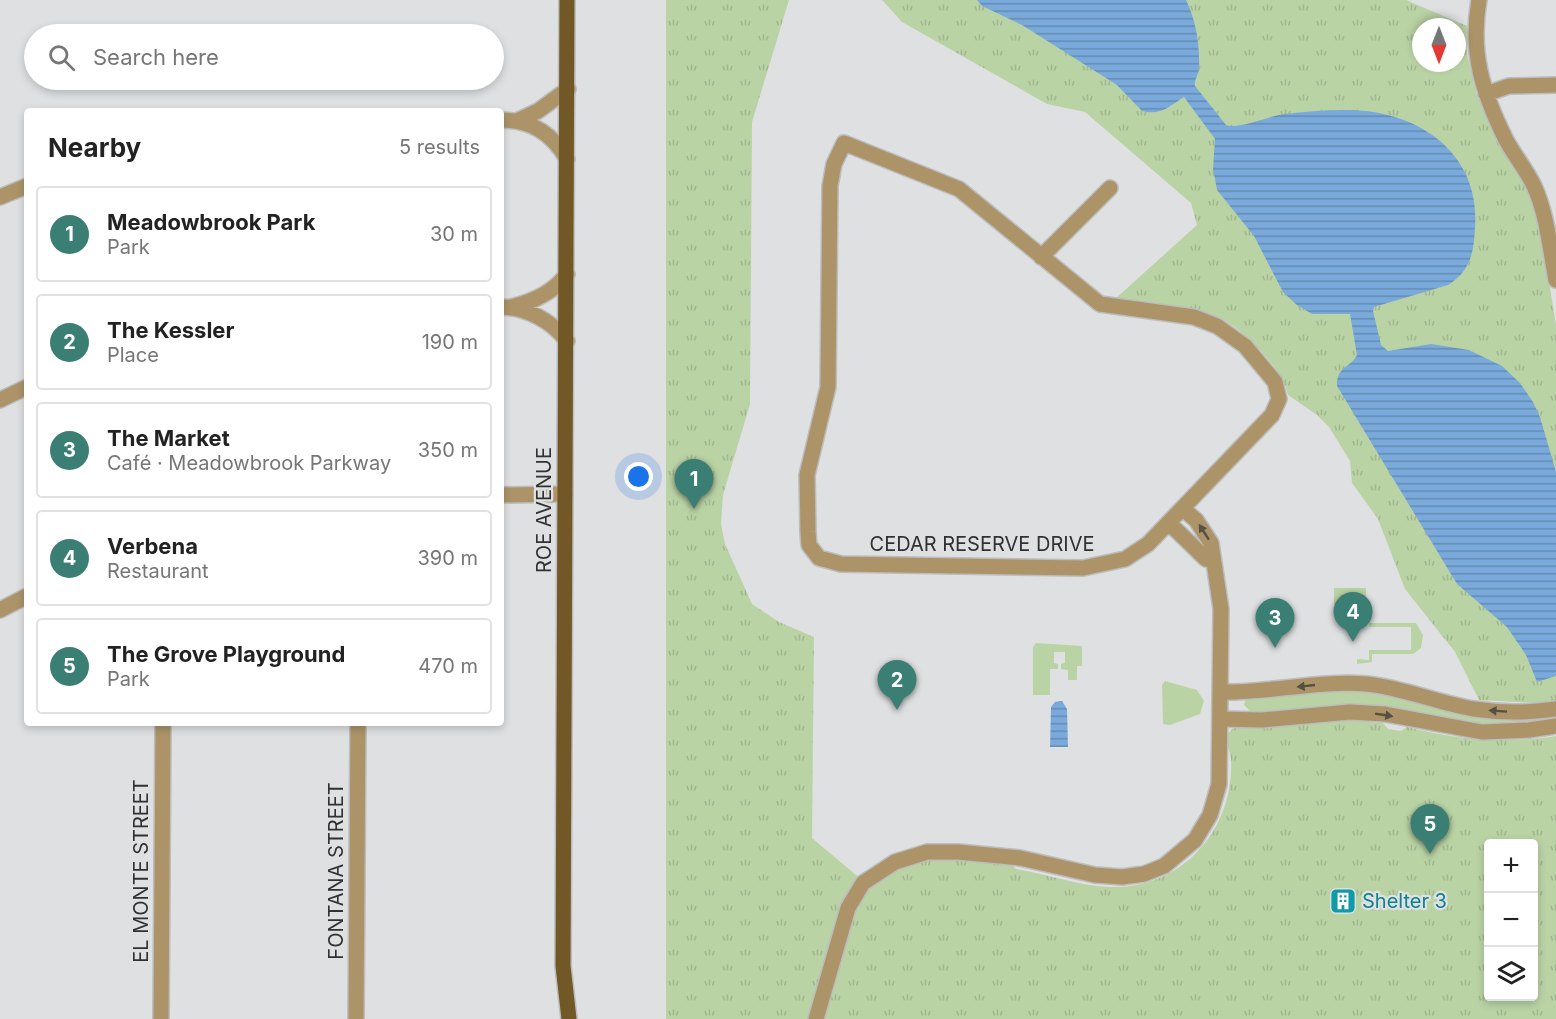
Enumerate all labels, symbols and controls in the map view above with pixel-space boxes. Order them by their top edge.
north arrow [1412,18,1466,72]
search box [24,24,504,90]
icon: search [45,41,78,74]
text: Search here [93,44,219,70]
text: Nearby [48,132,141,163]
text: 5 results [399,135,480,159]
text: Meadowbrook Park [107,209,315,235]
text: 1 [65,222,74,246]
text: 30 m [430,222,478,246]
text: Park [107,235,150,259]
text: The Kessler [107,317,234,343]
text: 2 [63,330,76,354]
text: 190 m [422,330,478,354]
text: Place [107,343,159,367]
text: The Market [107,425,230,451]
text: 3 [63,438,76,462]
text: 350 m [418,438,478,462]
street label: ROE AVENUE [532,447,556,573]
text: Café · Meadowbrook Parkway [107,451,391,475]
pin: 1 [674,460,714,509]
your location [624,462,653,491]
one-way arrow [1199,524,1210,540]
street label: CEDAR RESERVE DRIVE [870,532,1094,556]
text: Verbena [107,533,198,559]
text: 4 [63,546,76,570]
text: 390 m [417,546,478,570]
text: Restaurant [107,559,209,583]
pin: 4 [1334,592,1372,642]
pin: 3 [1256,598,1294,648]
text: The Grove Playground [107,641,345,667]
text: 5 [63,654,76,678]
text: 470 m [418,654,478,678]
pin: 2 [878,660,916,710]
text: Park [107,667,150,691]
one-way arrow [1296,681,1315,691]
one-way arrow [1488,706,1507,715]
one-way arrow [1374,710,1393,719]
street label: EL MONTE STREET [129,779,153,963]
street label: FONTANA STREET [324,782,348,960]
pin: 5 [1410,804,1450,854]
map controls [1484,839,1538,1001]
button: + [1484,839,1538,893]
building icon: Shelter 3 [1328,886,1358,916]
place label: Shelter 3 [1362,889,1447,913]
button: − [1484,893,1538,947]
button: layers [1484,947,1538,1001]

